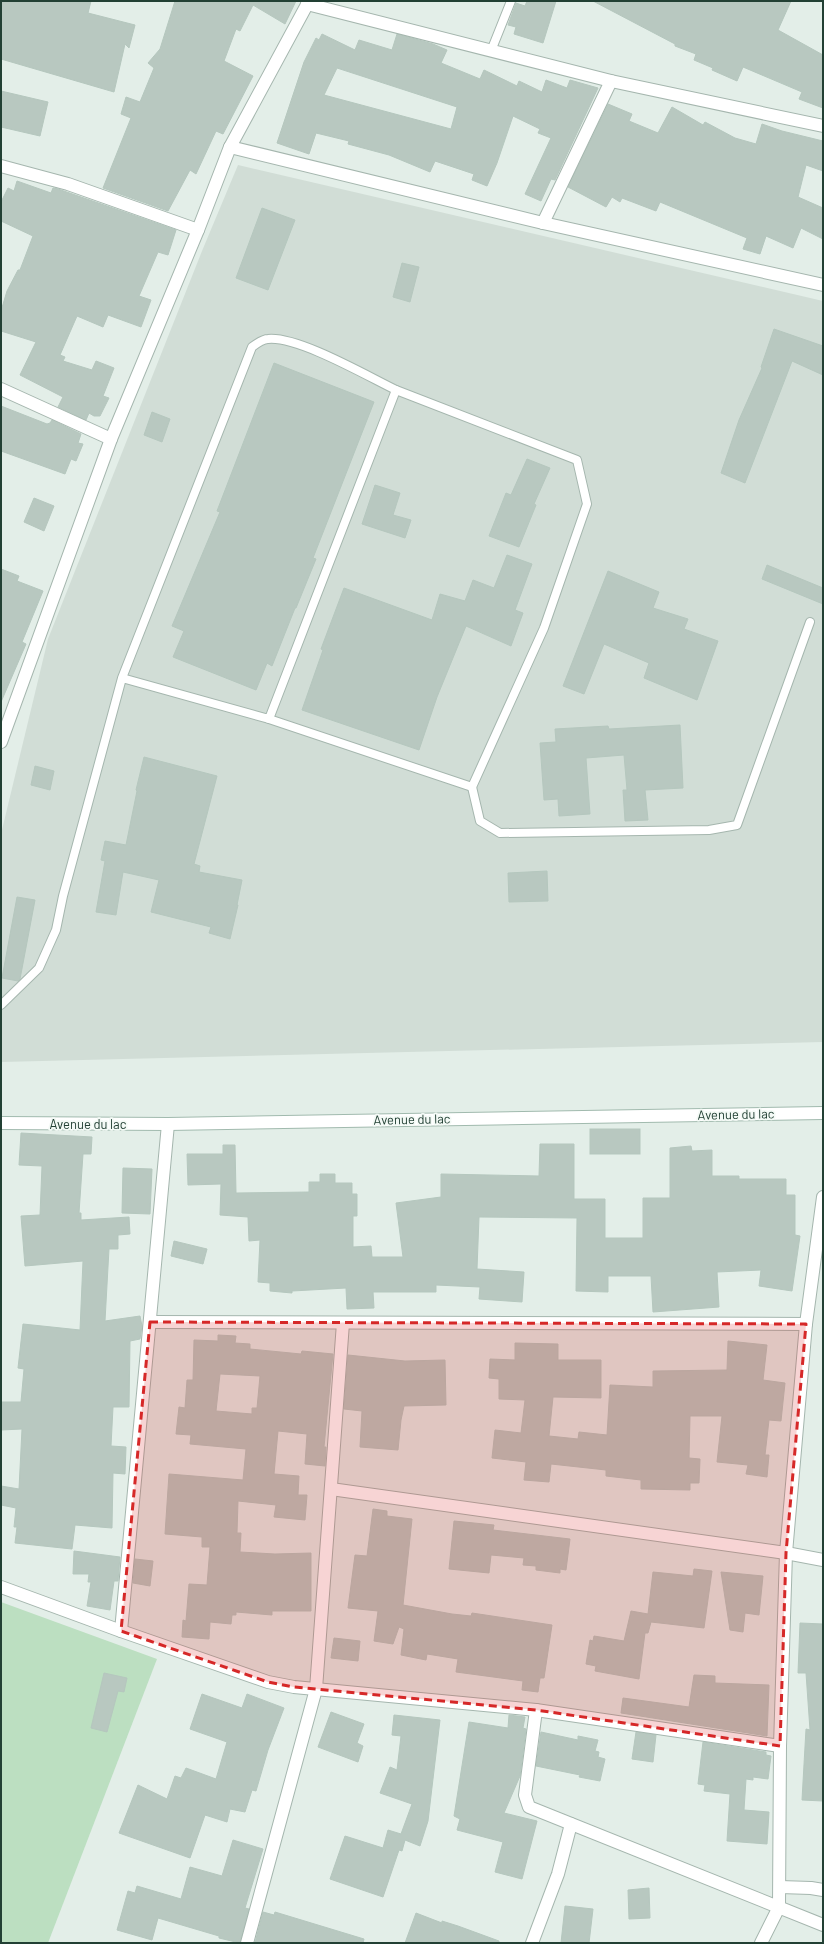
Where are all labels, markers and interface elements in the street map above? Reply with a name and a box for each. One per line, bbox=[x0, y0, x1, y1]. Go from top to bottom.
street label: Avenue du lac bbox=[697, 1105, 775, 1123]
street label: Avenue du lac bbox=[373, 1110, 451, 1128]
street label: Avenue du lac bbox=[50, 1116, 127, 1132]

